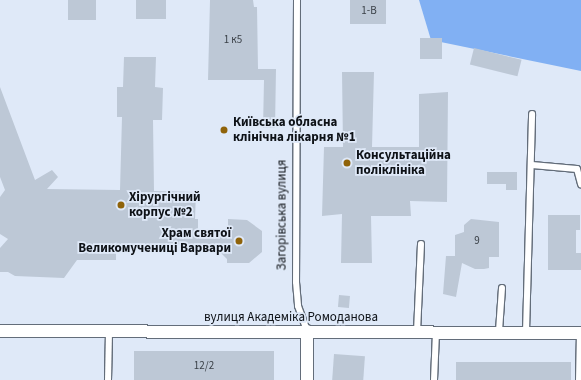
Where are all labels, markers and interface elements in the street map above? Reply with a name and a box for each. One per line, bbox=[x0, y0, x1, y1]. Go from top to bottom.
house number: 1-В bbox=[361, 4, 377, 18]
house number: 1 к5 bbox=[224, 33, 242, 47]
place label: Київська обласна клінічна лікарня №1 bbox=[233, 115, 355, 146]
marker: Київська обласна клінічна лікарня №1 bbox=[218, 124, 230, 136]
place label: Консультаційна поліклініка bbox=[356, 148, 451, 179]
marker: Консультаційна поліклініка bbox=[341, 157, 353, 169]
street label: Загорівська вулиця bbox=[274, 159, 290, 271]
place label: Хірургічний корпус №2 bbox=[129, 190, 201, 221]
marker: Хірургічний корпус №2 bbox=[116, 200, 126, 210]
place label: Храм святої Великомучениці Варвари bbox=[78, 226, 231, 257]
house number: 9 bbox=[474, 234, 480, 248]
marker: Храм святої Великомучениці Варвари bbox=[234, 236, 244, 246]
street label: вулиця Академіка Ромоданова bbox=[204, 309, 378, 325]
house number: 12/2 bbox=[194, 359, 214, 373]

